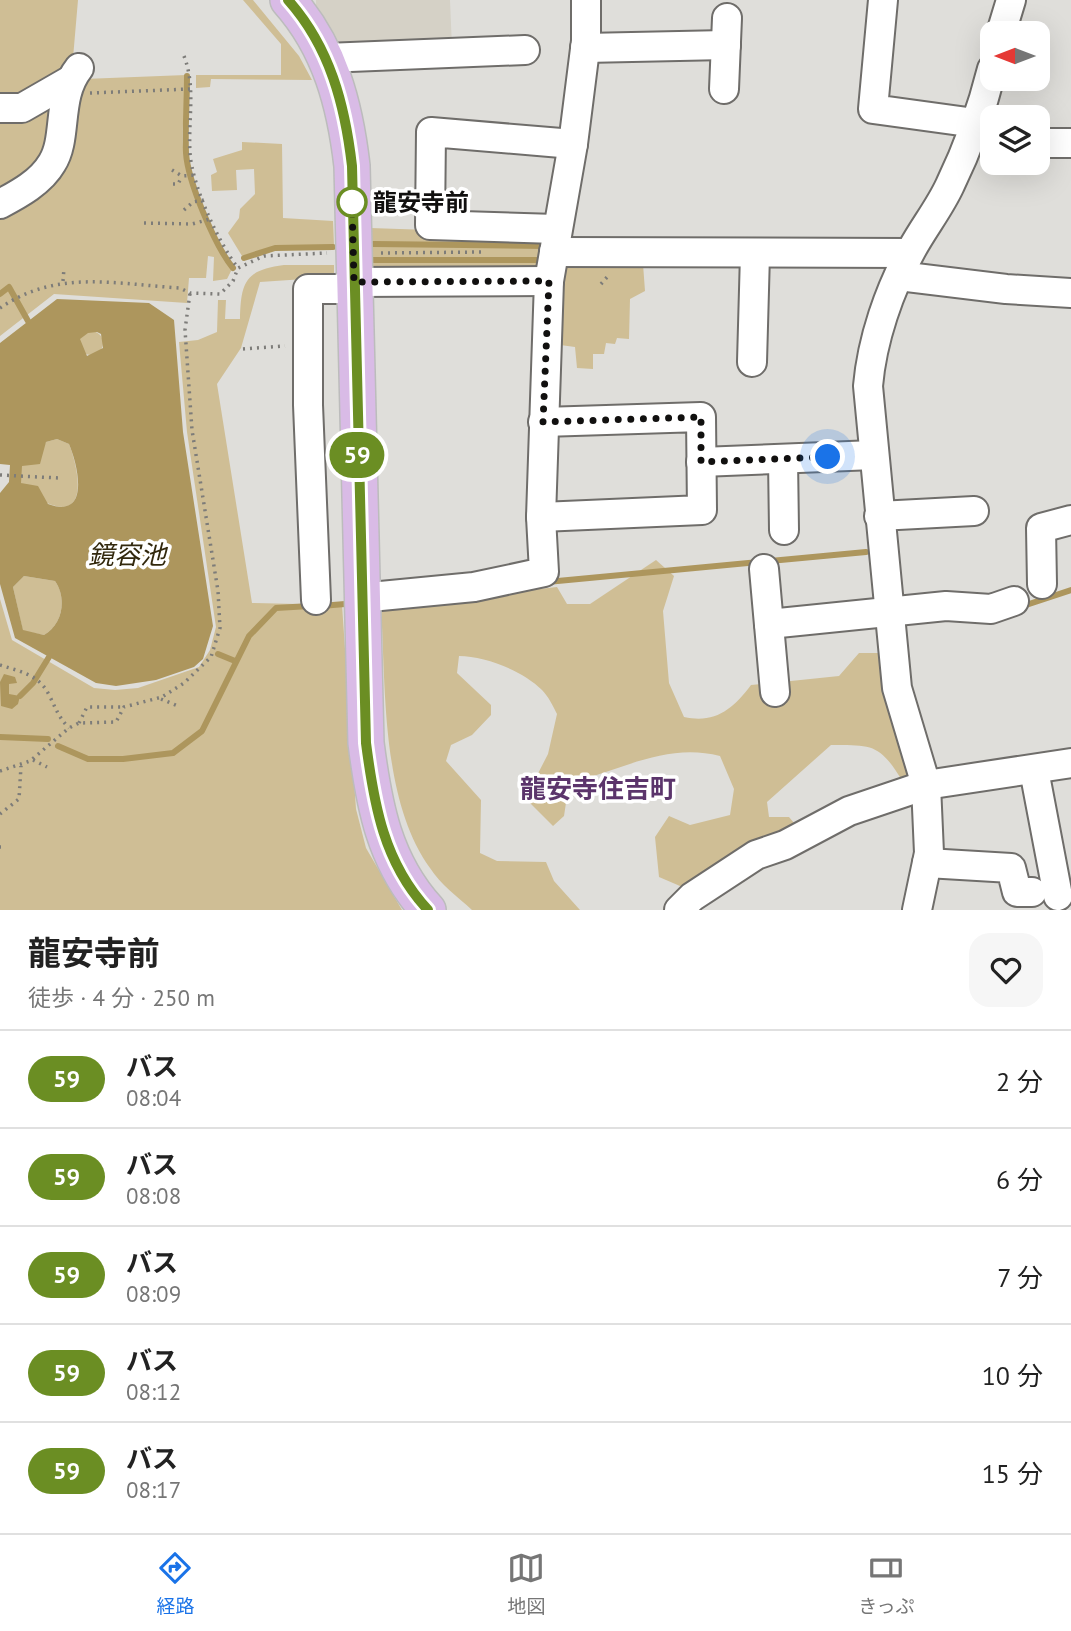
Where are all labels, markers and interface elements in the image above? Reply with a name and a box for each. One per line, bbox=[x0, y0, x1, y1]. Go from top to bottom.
north arrow bbox=[980, 21, 1050, 91]
map controls bbox=[980, 21, 1050, 175]
button: layers bbox=[980, 105, 1050, 175]
marker: 龍安寺前 bbox=[337, 187, 367, 217]
place label: 龍安寺前 bbox=[373, 187, 469, 218]
line badge: 59 bbox=[326, 432, 388, 478]
text: 59 bbox=[343, 439, 371, 470]
your location bbox=[810, 439, 845, 474]
water label: 鏡容池 bbox=[88, 538, 169, 571]
district label: 龍安寺住吉町 bbox=[520, 772, 676, 805]
text: 龍安寺前 bbox=[28, 931, 160, 974]
button: heart bbox=[969, 933, 1043, 1007]
text: 徒歩 · 4 分 · 250 m bbox=[28, 983, 215, 1012]
text: バス bbox=[126, 1050, 178, 1083]
text: 59 bbox=[53, 1063, 80, 1094]
text: 2 分 bbox=[996, 1065, 1043, 1098]
text: 08:04 bbox=[126, 1083, 181, 1112]
text: バス bbox=[126, 1148, 178, 1181]
text: 59 bbox=[53, 1161, 80, 1192]
text: 6 分 bbox=[996, 1163, 1043, 1196]
text: 08:08 bbox=[126, 1181, 181, 1210]
text: バス bbox=[126, 1246, 178, 1279]
text: 59 bbox=[53, 1259, 80, 1290]
text: 7 分 bbox=[997, 1261, 1043, 1294]
text: 08:09 bbox=[126, 1279, 181, 1308]
text: バス bbox=[126, 1344, 178, 1377]
text: 59 bbox=[53, 1357, 80, 1388]
text: 10 分 bbox=[982, 1359, 1043, 1392]
text: 08:12 bbox=[126, 1377, 181, 1406]
text: バス bbox=[126, 1442, 178, 1475]
text: 59 bbox=[53, 1455, 80, 1486]
text: 15 分 bbox=[982, 1457, 1043, 1490]
text: 08:17 bbox=[126, 1475, 181, 1504]
tab: 経路 bbox=[156, 1549, 194, 1618]
tab: 地図 bbox=[507, 1549, 545, 1618]
tab: きっぷ bbox=[858, 1549, 915, 1618]

